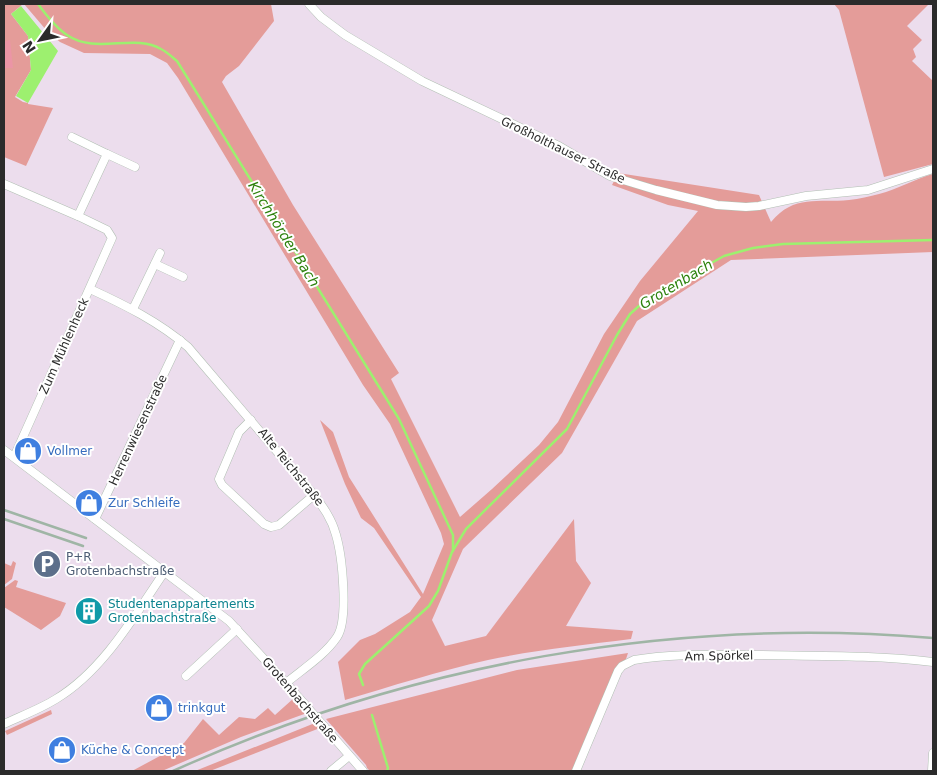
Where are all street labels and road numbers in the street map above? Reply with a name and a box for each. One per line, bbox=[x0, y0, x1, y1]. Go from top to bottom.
street label: Großholthauser Straße bbox=[499, 114, 627, 186]
street label: Zum Mühlenheck bbox=[37, 296, 92, 396]
street label: Herrenwiesenstraße bbox=[106, 372, 170, 488]
street label: Alte Teichstraße bbox=[255, 425, 327, 509]
street label: Am Spörkel bbox=[685, 648, 753, 664]
street label: Grotenbachstraße bbox=[259, 655, 341, 745]

